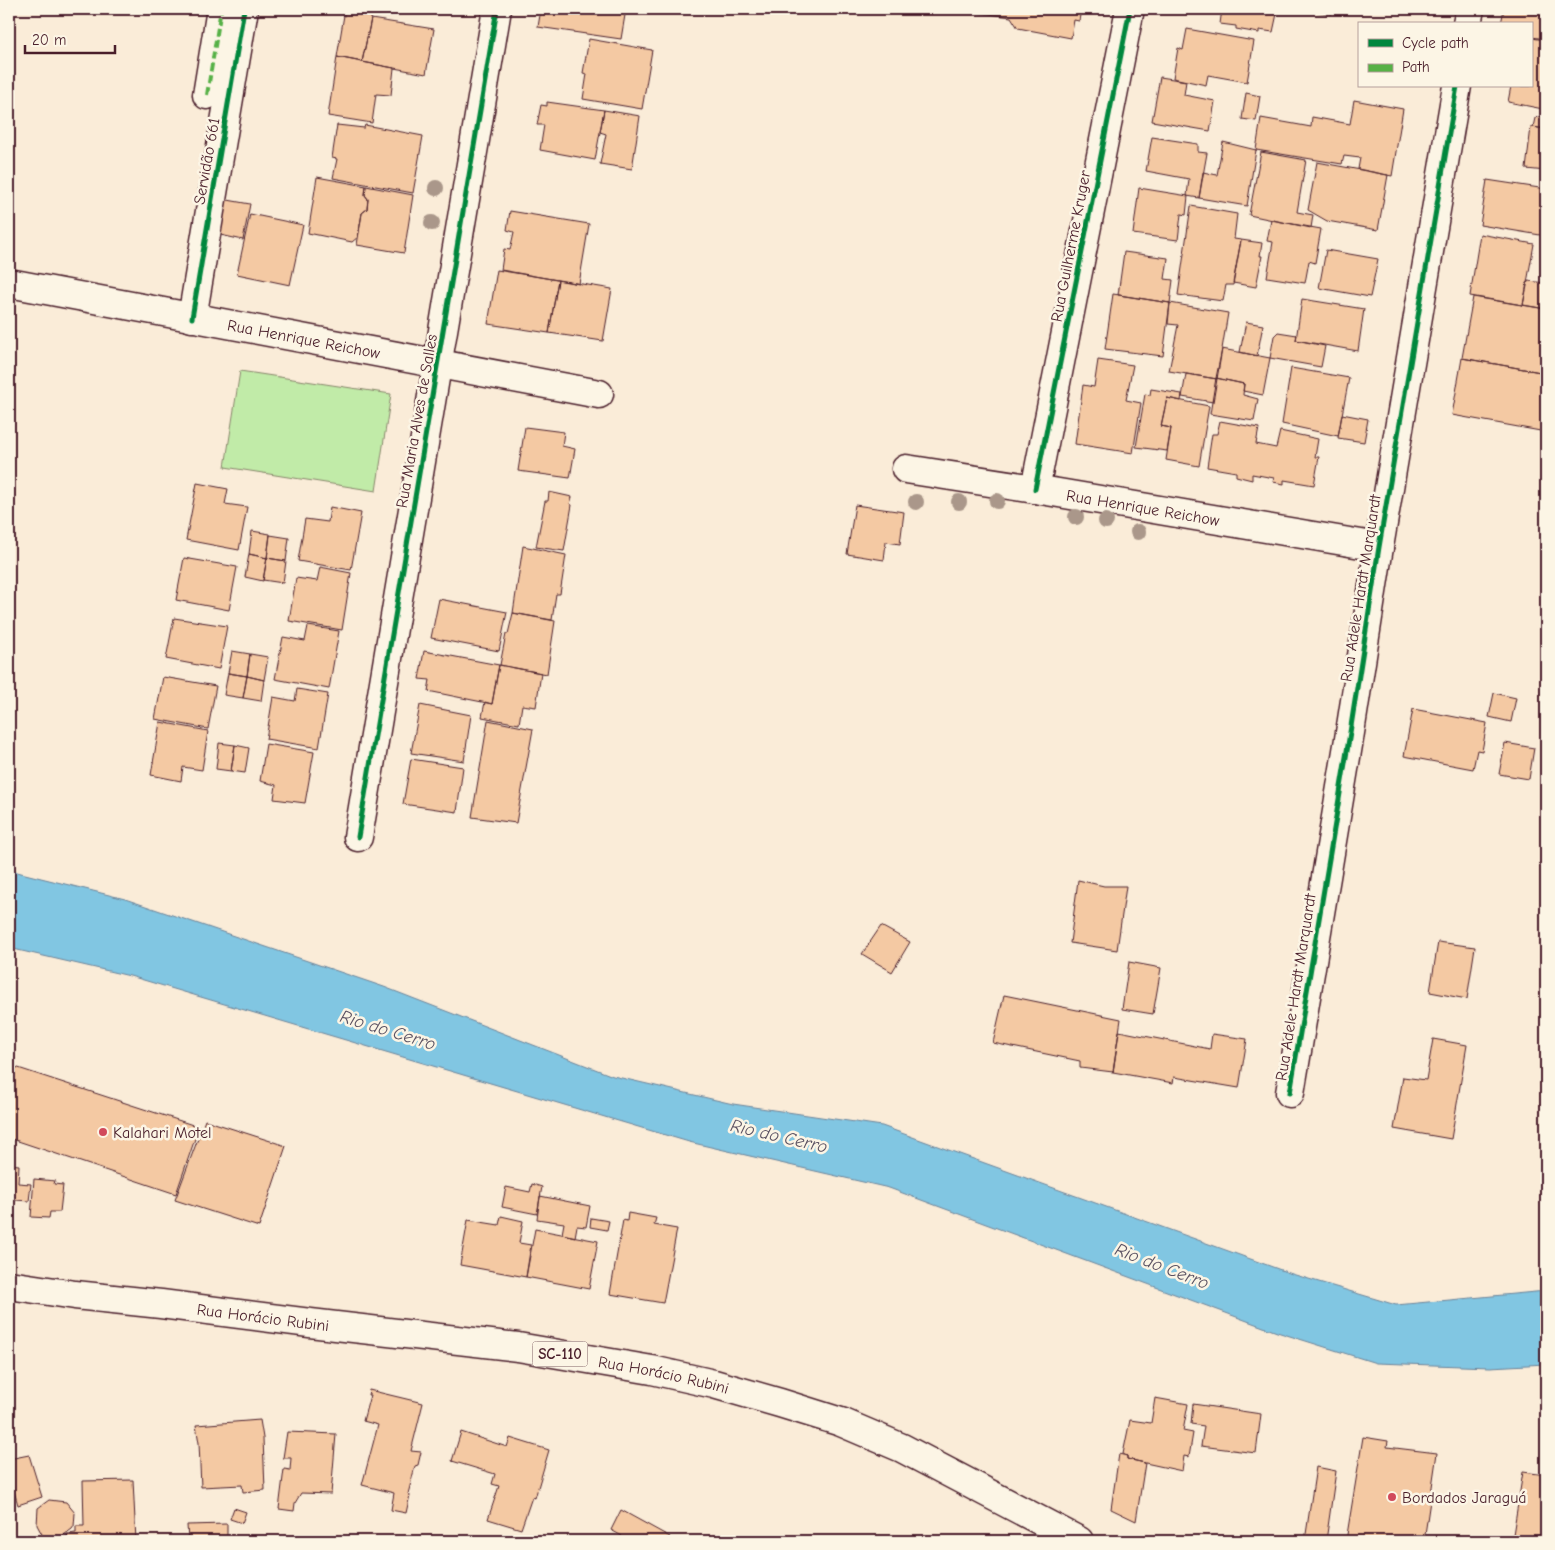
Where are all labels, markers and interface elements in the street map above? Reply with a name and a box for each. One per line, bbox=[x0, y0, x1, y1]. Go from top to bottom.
scale bar bbox=[25, 22, 115, 54]
legend bbox=[1358, 22, 1532, 88]
text: 20 m bbox=[32, 31, 66, 49]
text: Cycle path bbox=[1402, 34, 1469, 52]
text: Path bbox=[1402, 58, 1430, 76]
street label: Servidão 661 bbox=[191, 116, 223, 206]
street label: Rua Guilherme Kruger bbox=[1047, 168, 1095, 323]
street label: Rua Henrique Reichow bbox=[226, 316, 382, 363]
street label: Rua Maria Alves de Salles bbox=[393, 332, 441, 510]
street label: Rua Henrique Reichow bbox=[1065, 486, 1221, 530]
street label: Rua Adele Hardt Marquardt bbox=[1337, 493, 1385, 683]
street label: Rua Adele Hardt Marquardt bbox=[1272, 892, 1320, 1082]
water label: Rio do Cerro bbox=[338, 1006, 438, 1055]
water label: Rio do Cerro bbox=[728, 1115, 829, 1158]
place label: Kalahari Motel bbox=[113, 1124, 212, 1142]
marker: Kalahari Motel bbox=[97, 1126, 109, 1138]
water label: Rio do Cerro bbox=[1112, 1239, 1212, 1294]
street label: Rua Horácio Rubini bbox=[196, 1301, 330, 1335]
road number: SC-110 bbox=[532, 1342, 588, 1366]
street label: Rua Horácio Rubini bbox=[597, 1353, 731, 1398]
place label: Bordados Jaraguá bbox=[1402, 1489, 1527, 1507]
marker: Bordados Jaraguá bbox=[1386, 1491, 1398, 1503]

